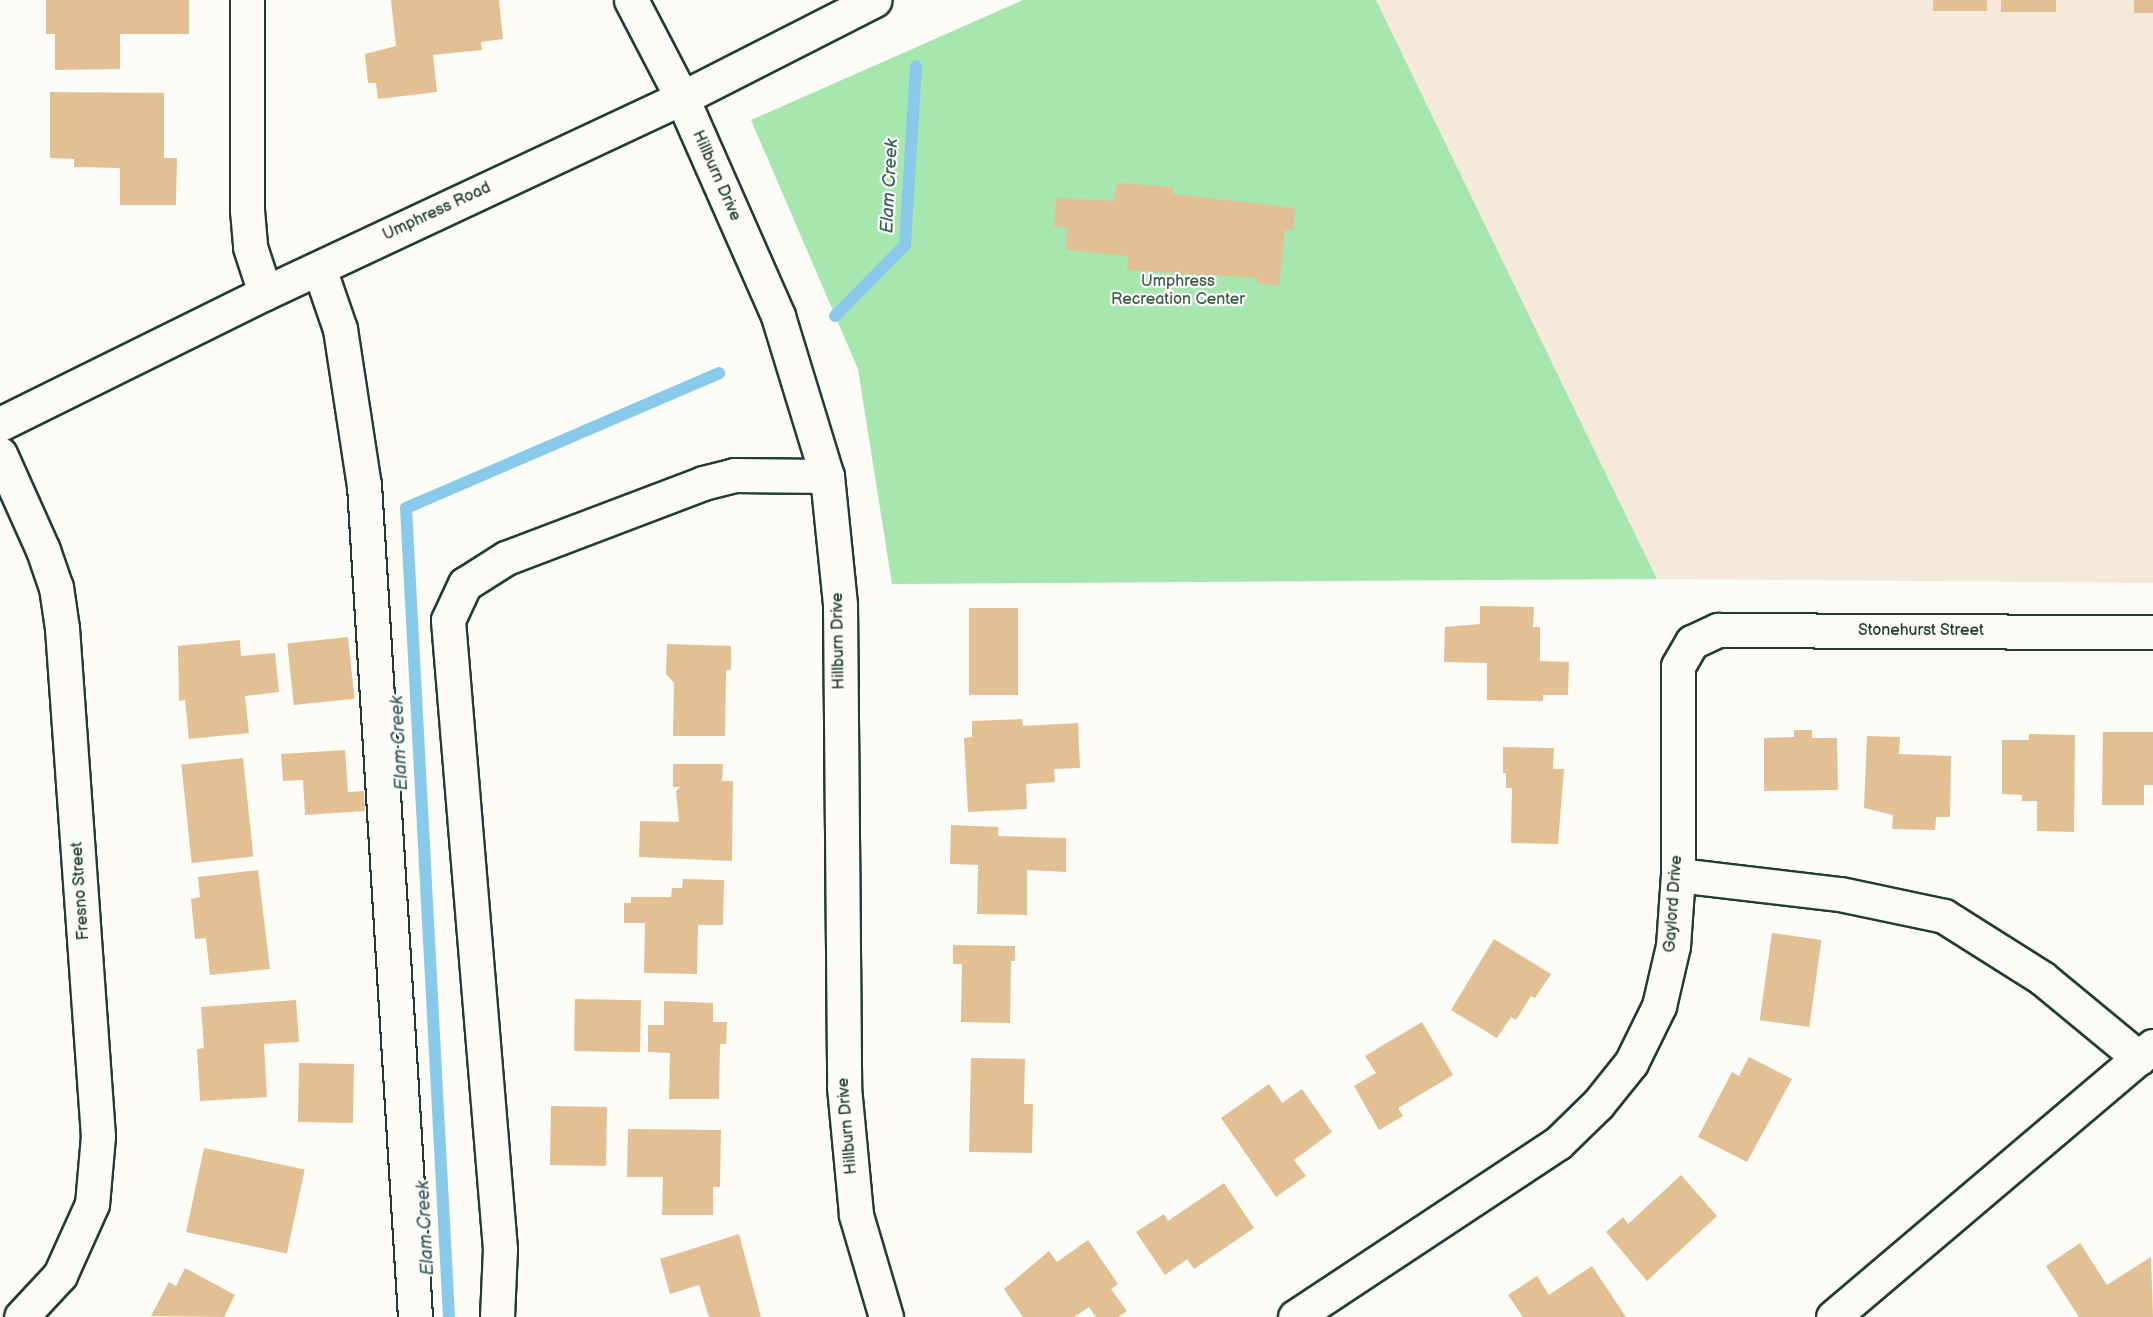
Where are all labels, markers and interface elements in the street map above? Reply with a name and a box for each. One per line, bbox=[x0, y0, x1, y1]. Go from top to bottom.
street label: Hillburn Drive bbox=[687, 128, 745, 224]
water label: Elam Creek bbox=[877, 138, 903, 234]
street label: Umphress Road bbox=[380, 179, 494, 245]
park label: Umphress Recreation Center bbox=[1111, 272, 1245, 310]
street label: Hillburn Drive bbox=[829, 592, 849, 690]
street label: Stonehurst Street bbox=[1858, 621, 1984, 641]
water label: Elam Creek bbox=[387, 695, 413, 791]
street label: Fresno Street bbox=[68, 841, 94, 941]
street label: Gaylord Drive bbox=[1661, 855, 1687, 953]
street label: Hillburn Drive bbox=[834, 1077, 862, 1175]
water label: Elam Creek bbox=[413, 1180, 439, 1276]

